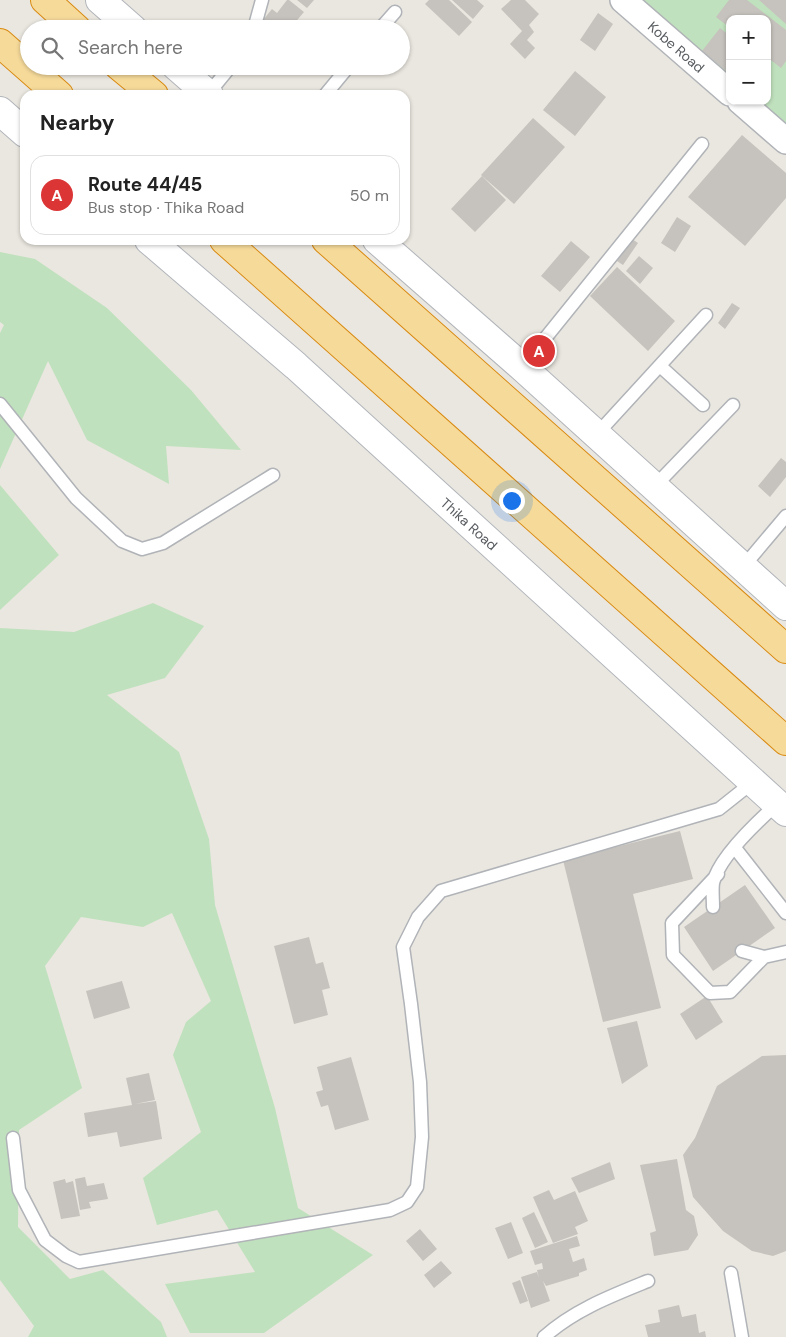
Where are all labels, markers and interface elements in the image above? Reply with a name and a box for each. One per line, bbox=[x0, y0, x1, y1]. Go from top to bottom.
map controls bbox=[726, 15, 771, 105]
button: + bbox=[726, 15, 771, 60]
street label: Kobe Road bbox=[644, 18, 708, 76]
search box bbox=[20, 20, 410, 75]
icon: search bbox=[38, 34, 66, 62]
text: Search here bbox=[78, 35, 183, 60]
button: − bbox=[726, 60, 771, 105]
text: Nearby bbox=[40, 109, 114, 137]
text: Route 44/45 bbox=[88, 172, 202, 197]
text: A bbox=[51, 185, 63, 206]
text: 50 m bbox=[350, 185, 389, 206]
text: Bus stop · Thika Road bbox=[88, 197, 244, 218]
pin: A bbox=[523, 332, 555, 370]
your location bbox=[499, 488, 525, 514]
street label: Thika Road bbox=[437, 494, 501, 554]

